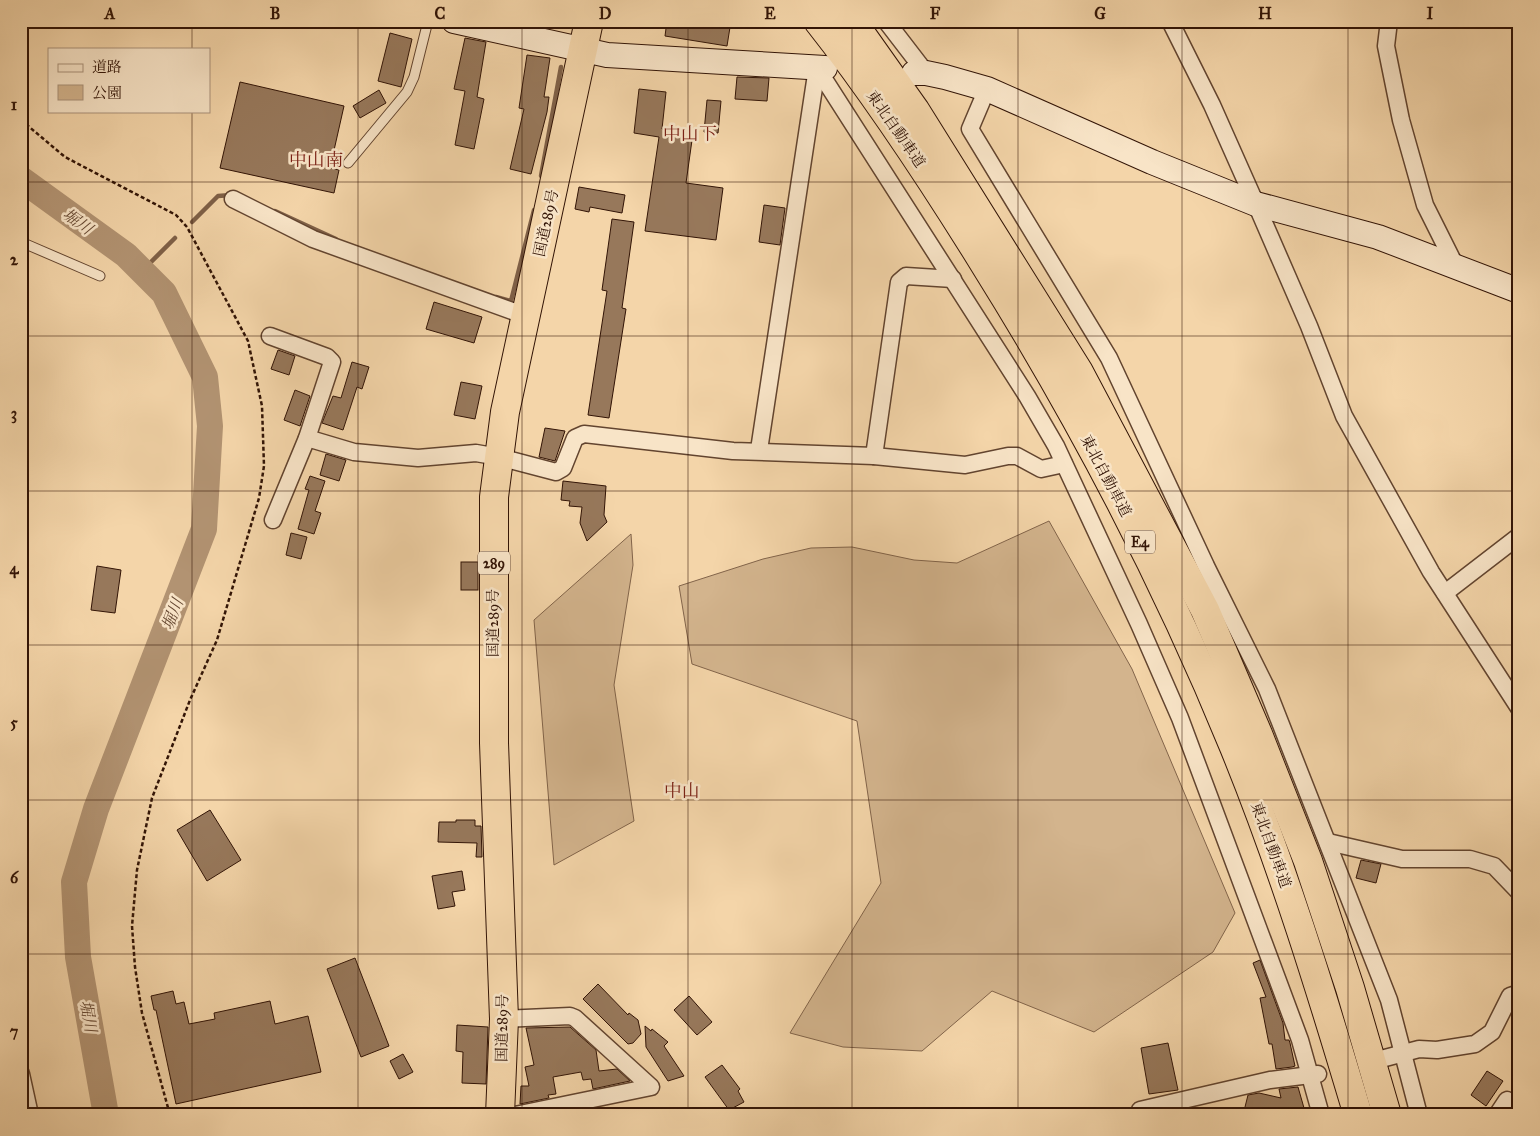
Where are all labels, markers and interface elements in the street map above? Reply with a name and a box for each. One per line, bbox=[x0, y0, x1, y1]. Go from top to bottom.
text: A bbox=[104, 4, 116, 23]
text: B bbox=[270, 4, 280, 23]
text: C bbox=[435, 4, 446, 23]
text: D bbox=[599, 4, 612, 23]
text: E bbox=[764, 4, 776, 23]
text: F bbox=[930, 4, 941, 23]
text: G bbox=[1094, 4, 1106, 23]
text: H bbox=[1258, 4, 1272, 23]
text: I bbox=[1427, 4, 1434, 23]
legend bbox=[48, 48, 210, 112]
text: 道路 bbox=[92, 58, 122, 76]
text: 公園 bbox=[92, 84, 122, 102]
street label: 東北自動車道 bbox=[863, 87, 929, 171]
text: 1 bbox=[11, 95, 18, 114]
district label: 中山下 bbox=[663, 123, 717, 145]
district label: 中山南 bbox=[289, 149, 343, 171]
street label: 国道289号 bbox=[530, 188, 562, 258]
water label: 堀川 bbox=[59, 204, 98, 240]
text: 2 bbox=[10, 250, 19, 269]
text: 3 bbox=[11, 404, 17, 424]
street label: 東北自動車道 bbox=[1077, 432, 1135, 520]
road number: E4 bbox=[1125, 530, 1155, 554]
road number: 289 bbox=[478, 552, 510, 574]
text: 4 bbox=[10, 559, 20, 579]
street label: 国道289号 bbox=[484, 589, 502, 657]
water label: 堀川 bbox=[158, 594, 188, 633]
text: 5 bbox=[10, 713, 18, 732]
district label: 中山 bbox=[664, 780, 700, 802]
street label: 東北自動車道 bbox=[1247, 800, 1295, 890]
text: 6 bbox=[10, 868, 19, 887]
street label: 国道289号 bbox=[492, 994, 512, 1062]
water label: 堀川 bbox=[76, 999, 101, 1035]
text: 7 bbox=[10, 1022, 19, 1041]

